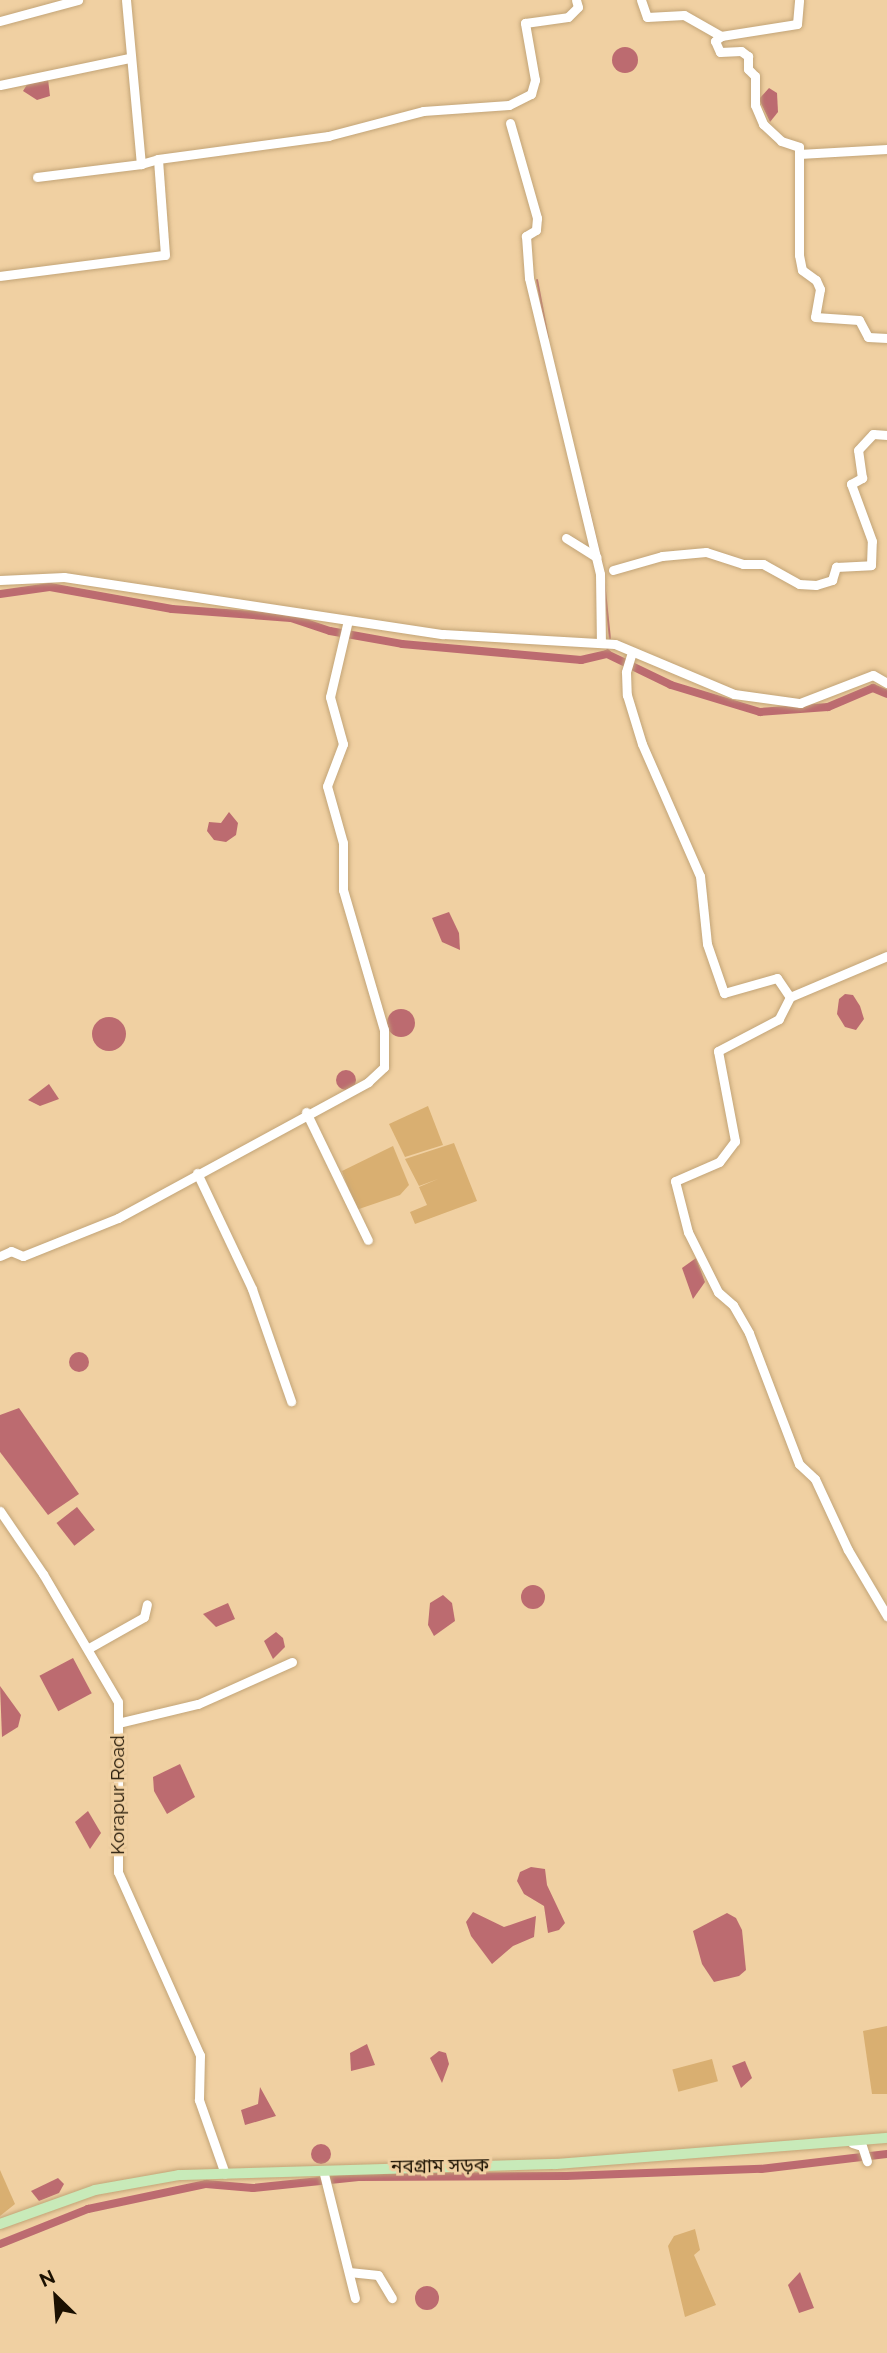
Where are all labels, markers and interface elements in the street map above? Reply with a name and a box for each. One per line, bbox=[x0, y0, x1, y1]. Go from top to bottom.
street label: Korapur Road bbox=[107, 1735, 129, 1855]
street label: নবগ্রাম সড়ক bbox=[391, 2154, 489, 2178]
north arrow bbox=[21, 2262, 91, 2332]
text: N bbox=[36, 2265, 58, 2291]

